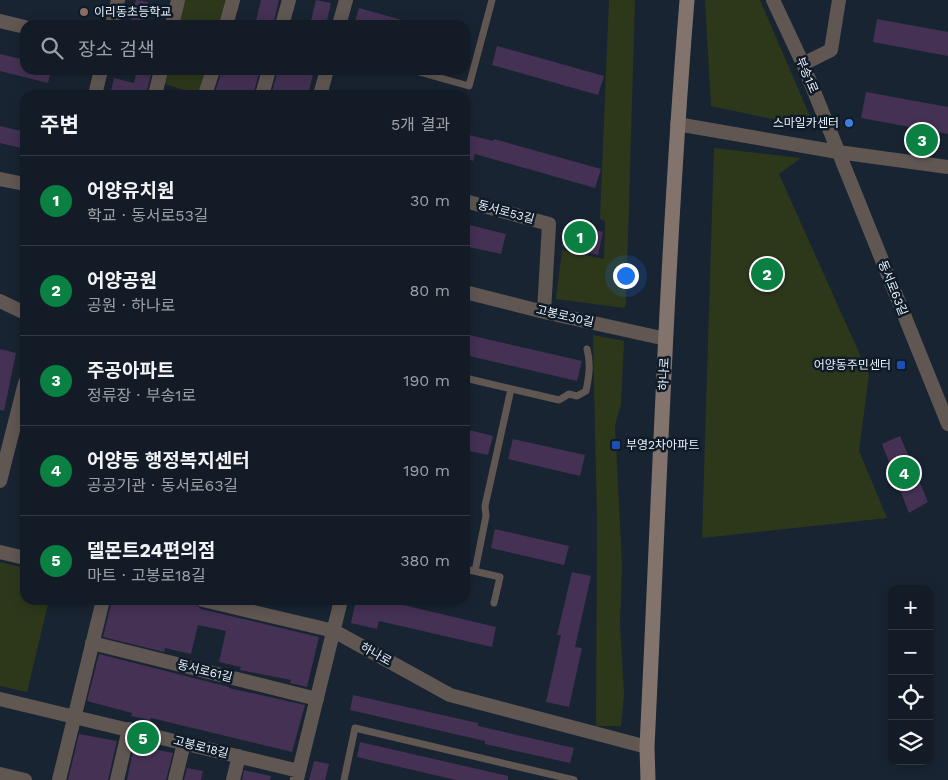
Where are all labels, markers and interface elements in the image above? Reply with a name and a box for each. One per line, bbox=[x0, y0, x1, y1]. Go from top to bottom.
place label: 이리동초등학교 bbox=[94, 5, 171, 19]
marker: 이리동초등학교 bbox=[78, 6, 90, 18]
search box bbox=[20, 20, 470, 75]
icon: search bbox=[38, 34, 66, 62]
text: 장소 검색 bbox=[78, 38, 154, 61]
street label: 부송1로 bbox=[793, 55, 821, 95]
text: 주변 bbox=[40, 112, 79, 137]
text: 5개 결과 bbox=[391, 115, 450, 134]
place label: 스마일카센터 bbox=[773, 116, 839, 130]
marker: 스마일카센터 bbox=[843, 117, 855, 129]
pin: 3 bbox=[906, 121, 938, 159]
text: 어양유치원 bbox=[87, 179, 174, 202]
text: 1 bbox=[53, 191, 59, 210]
text: 30 m bbox=[410, 191, 450, 210]
street label: 동서로53길 bbox=[476, 198, 536, 226]
text: 학교 · 동서로53길 bbox=[87, 206, 209, 225]
pin: 1 bbox=[564, 218, 596, 256]
pin: 2 bbox=[751, 255, 783, 293]
street label: 동서로63길 bbox=[876, 258, 910, 318]
your location bbox=[613, 263, 639, 289]
text: 어양공원 bbox=[87, 269, 157, 292]
text: 2 bbox=[51, 281, 61, 300]
text: 80 m bbox=[409, 281, 450, 300]
text: 공원 · 하나로 bbox=[87, 296, 175, 315]
street label: 고봉로30길 bbox=[535, 303, 595, 329]
street label: 하나로 bbox=[656, 357, 672, 391]
place label: 어양동주민센터 bbox=[814, 358, 891, 372]
text: 주공아파트 bbox=[87, 359, 174, 382]
marker: 어양동주민센터 bbox=[895, 359, 907, 371]
text: 3 bbox=[51, 371, 61, 390]
text: 190 m bbox=[403, 371, 450, 390]
text: 정류장 · 부송1로 bbox=[87, 386, 196, 405]
place label: 부영2차아파트 bbox=[626, 438, 699, 452]
marker: 부영2차아파트 bbox=[610, 439, 622, 451]
text: 어양동 행정복지센터 bbox=[87, 449, 250, 472]
pin: 4 bbox=[888, 454, 920, 492]
text: 4 bbox=[51, 461, 61, 480]
text: 190 m bbox=[403, 461, 450, 480]
text: 공공기관 · 동서로63길 bbox=[87, 476, 238, 495]
text: 델몬트24편의점 bbox=[87, 539, 215, 562]
text: 5 bbox=[51, 551, 61, 570]
text: 380 m bbox=[400, 551, 450, 570]
text: 마트 · 고봉로18길 bbox=[87, 566, 206, 585]
map controls bbox=[888, 585, 933, 765]
button: + bbox=[888, 585, 933, 630]
button: − bbox=[888, 630, 933, 675]
street label: 하나로 bbox=[358, 640, 394, 668]
street label: 동서로61길 bbox=[176, 657, 234, 685]
button: locate bbox=[888, 675, 933, 720]
pin: 5 bbox=[127, 719, 159, 757]
button: layers bbox=[888, 720, 933, 765]
street label: 고봉로18길 bbox=[172, 733, 230, 761]

